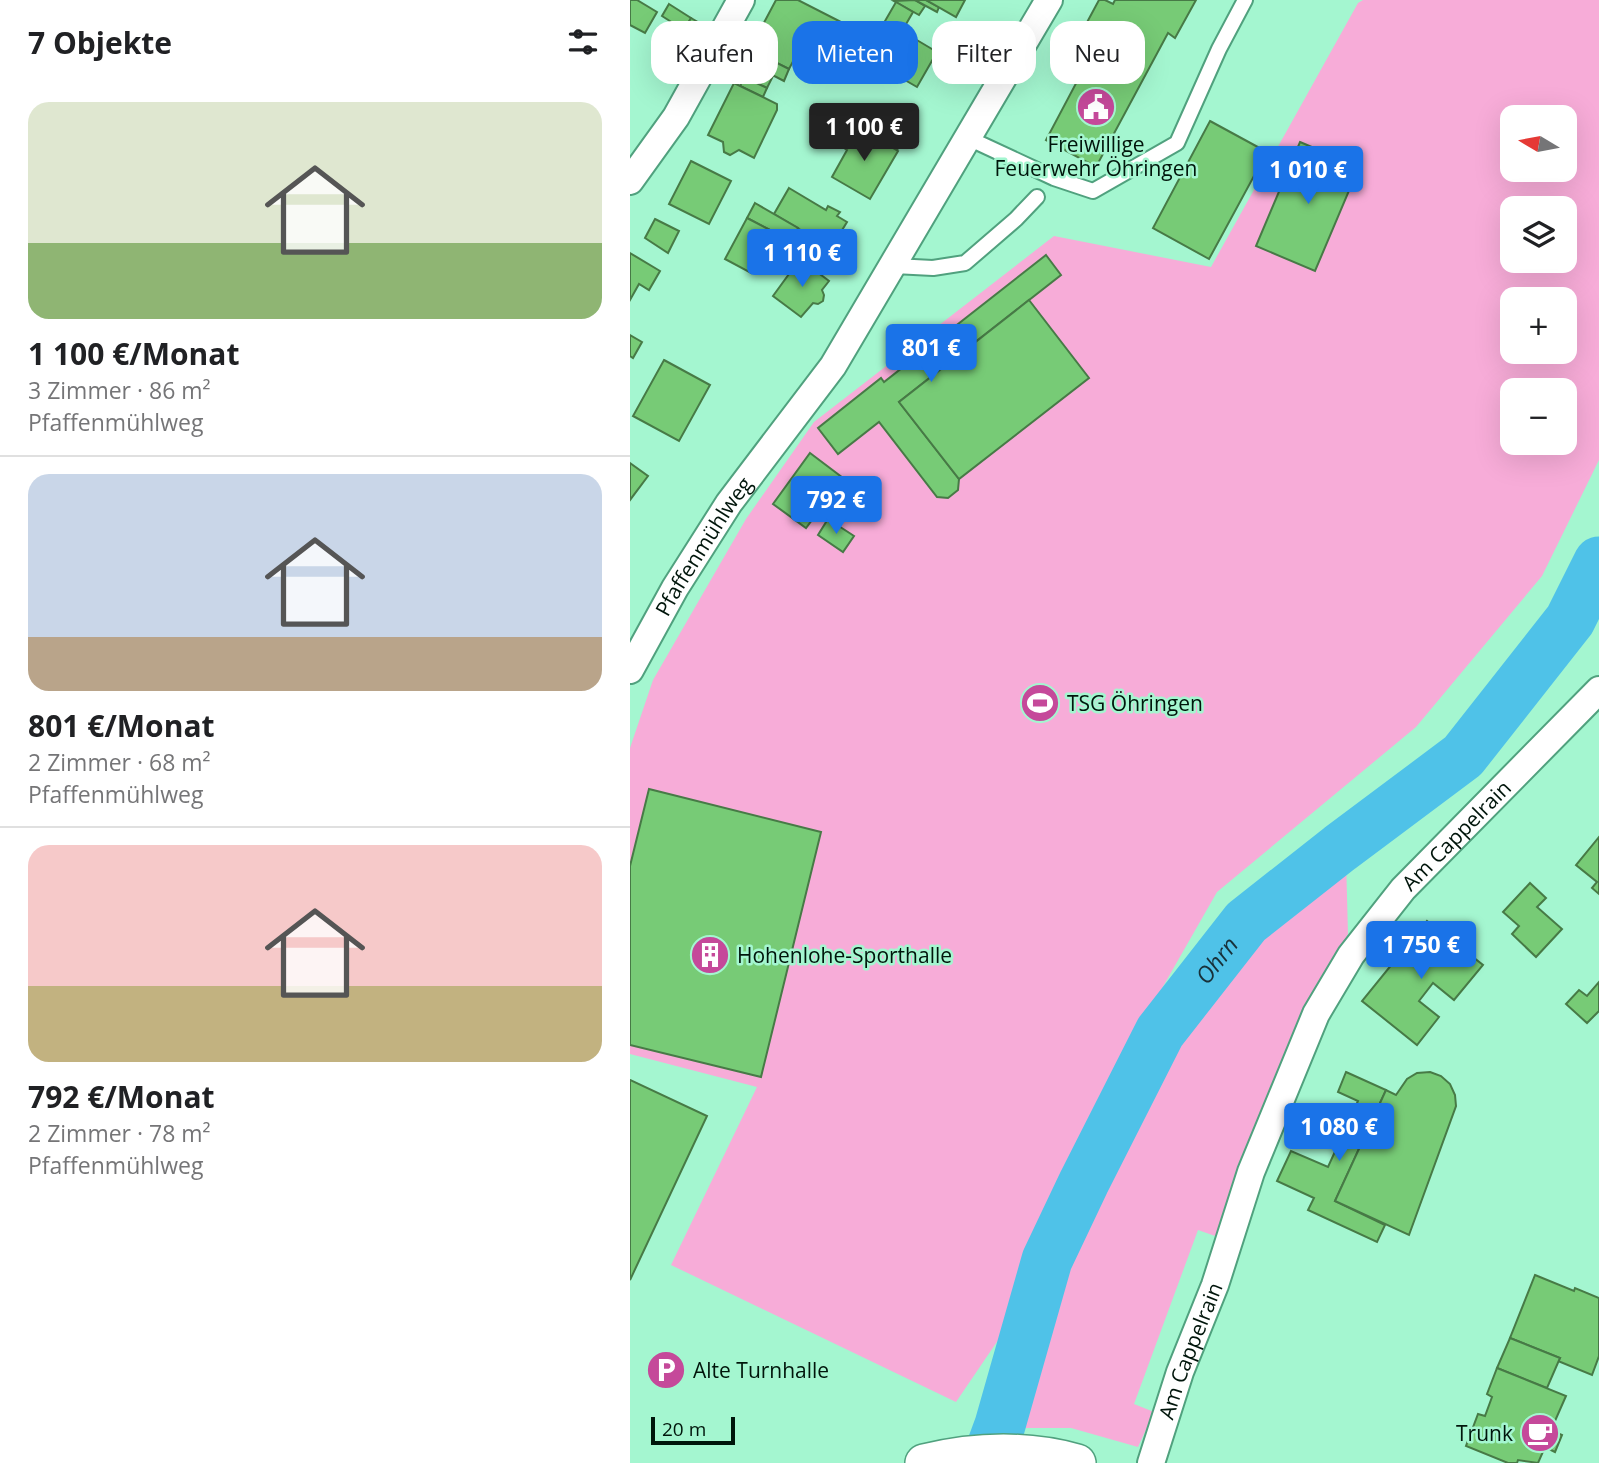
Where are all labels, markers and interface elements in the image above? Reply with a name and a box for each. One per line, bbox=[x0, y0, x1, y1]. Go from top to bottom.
chip: Kaufen bbox=[651, 21, 778, 84]
chip: Mieten bbox=[792, 21, 918, 84]
chip: Filter bbox=[932, 21, 1036, 84]
chip: Neu bbox=[1050, 21, 1145, 84]
text: 7 Objekte bbox=[28, 22, 172, 63]
icon: filters bbox=[564, 23, 602, 61]
public building icon: Freiwillige Feuerwehr Öhringen bbox=[1075, 86, 1117, 128]
pin: 1 100 € bbox=[799, 104, 929, 163]
north arrow bbox=[1500, 105, 1577, 182]
map controls bbox=[1500, 105, 1577, 455]
text: 1 100 € bbox=[825, 110, 903, 142]
place label: Freiwillige Feuerwehr Öhringen bbox=[995, 130, 1197, 182]
pin: 1 010 € bbox=[1243, 146, 1373, 206]
icon: home bbox=[252, 147, 378, 273]
text: 1 010 € bbox=[1269, 153, 1347, 185]
button: layers bbox=[1500, 196, 1577, 273]
pin: 1 110 € bbox=[737, 230, 867, 289]
text: 1 110 € bbox=[763, 236, 841, 268]
button: + bbox=[1500, 287, 1577, 364]
pin: 801 € bbox=[882, 324, 980, 384]
text: 801 € bbox=[902, 331, 960, 363]
text: 1 100 €/Monat bbox=[28, 333, 239, 374]
text: 3 Zimmer · 86 m² bbox=[28, 374, 211, 406]
button: − bbox=[1500, 378, 1577, 455]
text: Pfaffenmühlweg bbox=[28, 406, 203, 438]
street label: Pfaffenmühlweg bbox=[648, 471, 758, 621]
pin: 792 € bbox=[787, 476, 885, 536]
text: 792 € bbox=[807, 483, 865, 515]
icon: home bbox=[252, 519, 378, 645]
sports icon: TSG Öhringen bbox=[1019, 682, 1061, 724]
place label: TSG Öhringen bbox=[1067, 689, 1203, 717]
text: 801 €/Monat bbox=[28, 705, 215, 746]
text: 2 Zimmer · 68 m² bbox=[28, 746, 211, 778]
street label: Am Cappelrain bbox=[1395, 774, 1517, 896]
text: Pfaffenmühlweg bbox=[28, 778, 203, 810]
icon: home bbox=[252, 890, 378, 1016]
pin: 1 750 € bbox=[1356, 922, 1486, 981]
text: 1 750 € bbox=[1382, 928, 1460, 960]
water label: Ohrn bbox=[1188, 930, 1245, 990]
building icon: Hohenlohe-Sporthalle bbox=[689, 934, 731, 976]
place label: Hohenlohe-Sporthalle bbox=[737, 941, 952, 969]
text: 792 €/Monat bbox=[28, 1076, 215, 1117]
pin: 1 080 € bbox=[1274, 1104, 1404, 1163]
text: 1 080 € bbox=[1300, 1110, 1378, 1142]
text: 2 Zimmer · 78 m² bbox=[28, 1117, 211, 1149]
text: Pfaffenmühlweg bbox=[28, 1149, 203, 1181]
street label: Am Cappelrain bbox=[1152, 1278, 1229, 1423]
parking icon: Alte Turnhalle bbox=[645, 1349, 687, 1391]
place label: Alte Turnhalle bbox=[693, 1356, 829, 1384]
cafe icon: Trunk bbox=[1519, 1412, 1561, 1454]
scale bar bbox=[651, 1414, 735, 1446]
text: 20 m bbox=[662, 1416, 706, 1442]
place label: Trunk bbox=[1456, 1419, 1513, 1447]

